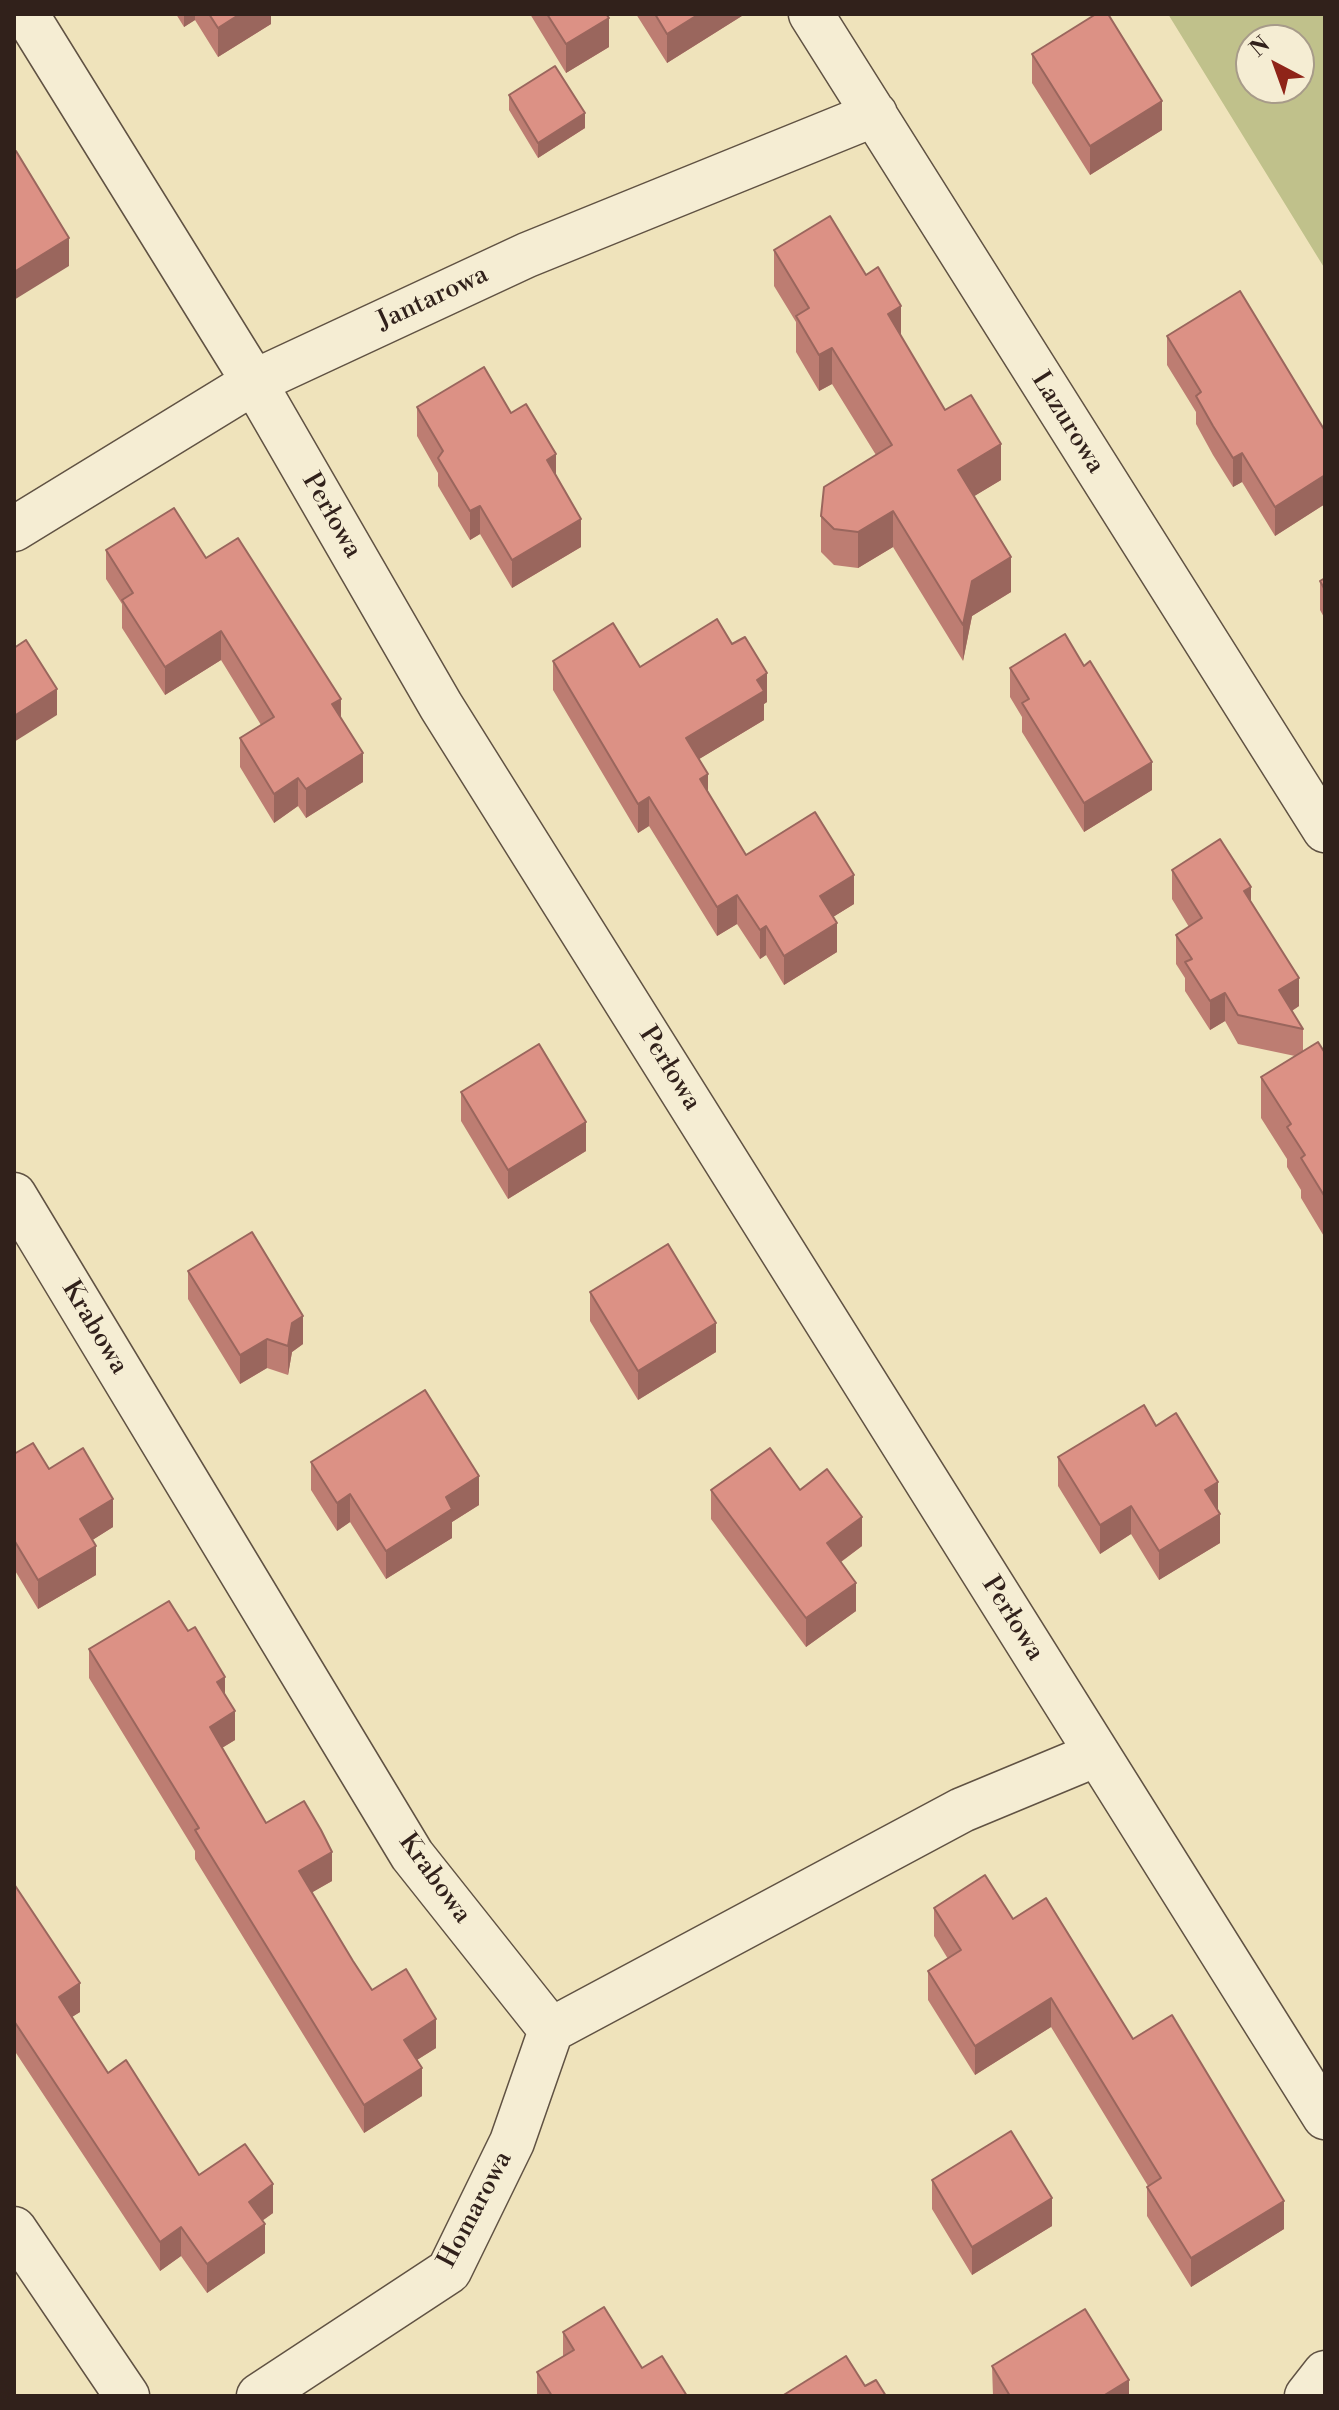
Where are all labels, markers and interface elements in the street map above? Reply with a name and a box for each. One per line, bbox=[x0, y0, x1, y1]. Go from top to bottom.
north arrow bbox=[1235, 24, 1315, 104]
text: N bbox=[1245, 31, 1276, 63]
street label: Jantarowa bbox=[373, 260, 493, 338]
street label: Lazurowa bbox=[1024, 366, 1110, 480]
street label: Perłowa bbox=[294, 468, 368, 564]
street label: Perłowa bbox=[631, 1021, 707, 1117]
street label: Krabowa bbox=[54, 1276, 134, 1380]
street label: Perłowa bbox=[974, 1571, 1050, 1667]
street label: Krabowa bbox=[391, 1828, 477, 1930]
street label: Homarowa bbox=[432, 2146, 520, 2274]

